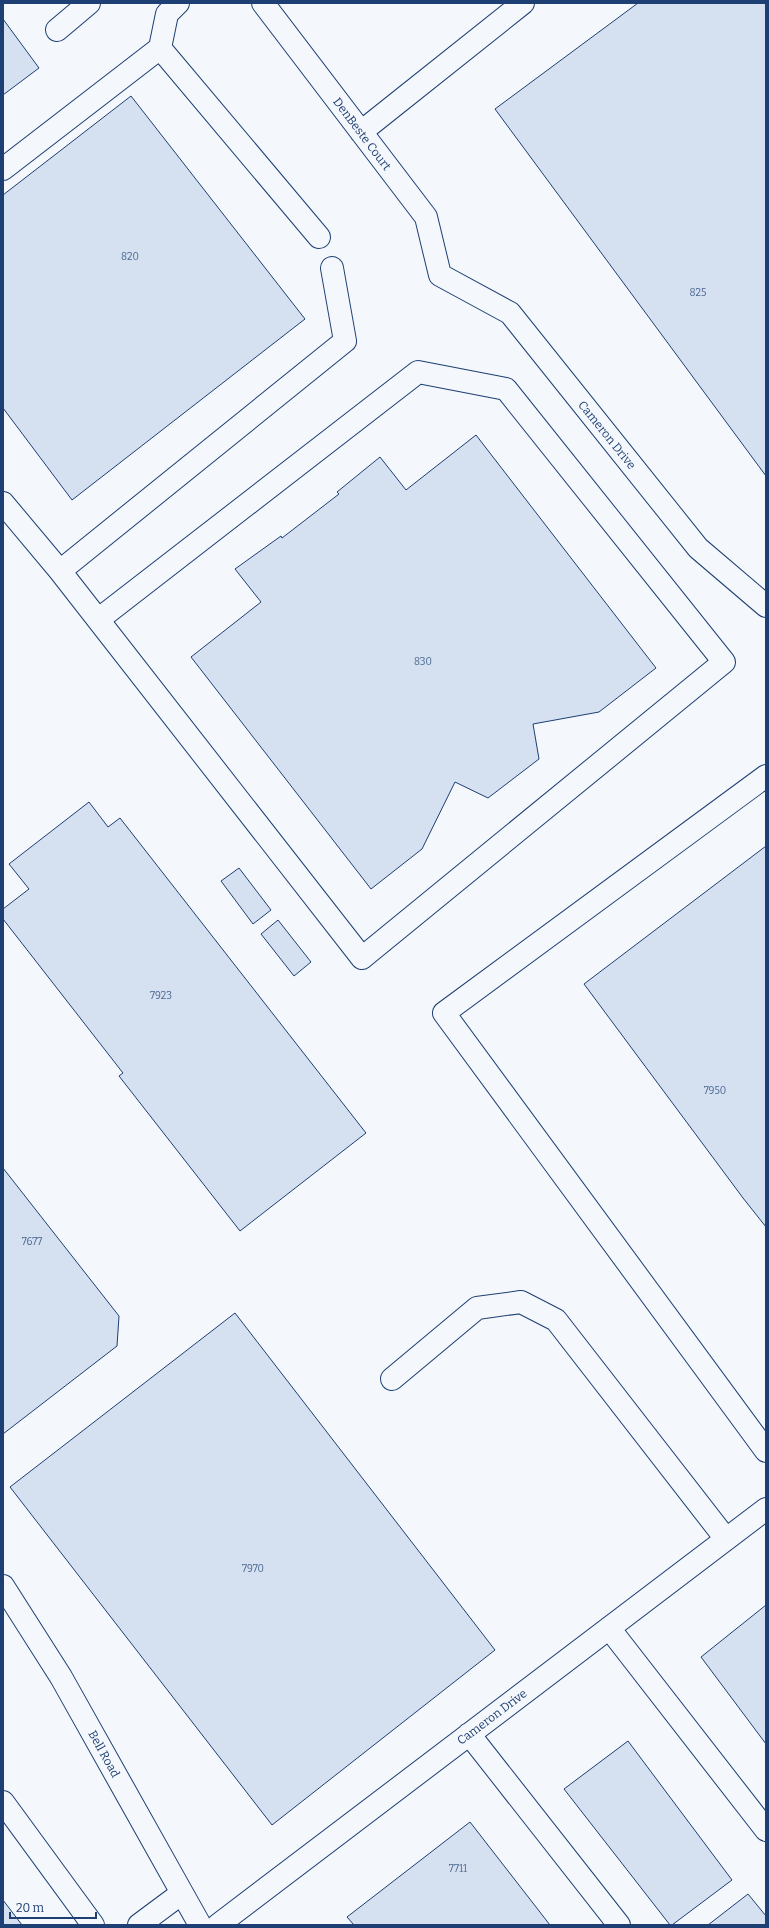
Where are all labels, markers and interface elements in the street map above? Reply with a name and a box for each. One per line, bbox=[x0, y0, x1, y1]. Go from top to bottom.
street label: DenBeste Court bbox=[330, 95, 394, 174]
house number: 820 bbox=[121, 251, 139, 263]
house number: 825 bbox=[690, 287, 706, 299]
street label: Cameron Drive bbox=[575, 398, 639, 472]
house number: 830 bbox=[414, 656, 432, 668]
house number: 7923 bbox=[150, 990, 172, 1002]
house number: 7950 bbox=[704, 1085, 726, 1097]
house number: 7677 bbox=[22, 1236, 42, 1248]
house number: 7970 bbox=[242, 1563, 264, 1575]
street label: Cameron Drive bbox=[454, 1686, 530, 1748]
street label: Bell Road bbox=[85, 1728, 123, 1780]
house number: 7711 bbox=[449, 1863, 467, 1875]
scale bar bbox=[10, 1894, 96, 1920]
text: 20 m bbox=[16, 1901, 45, 1915]

